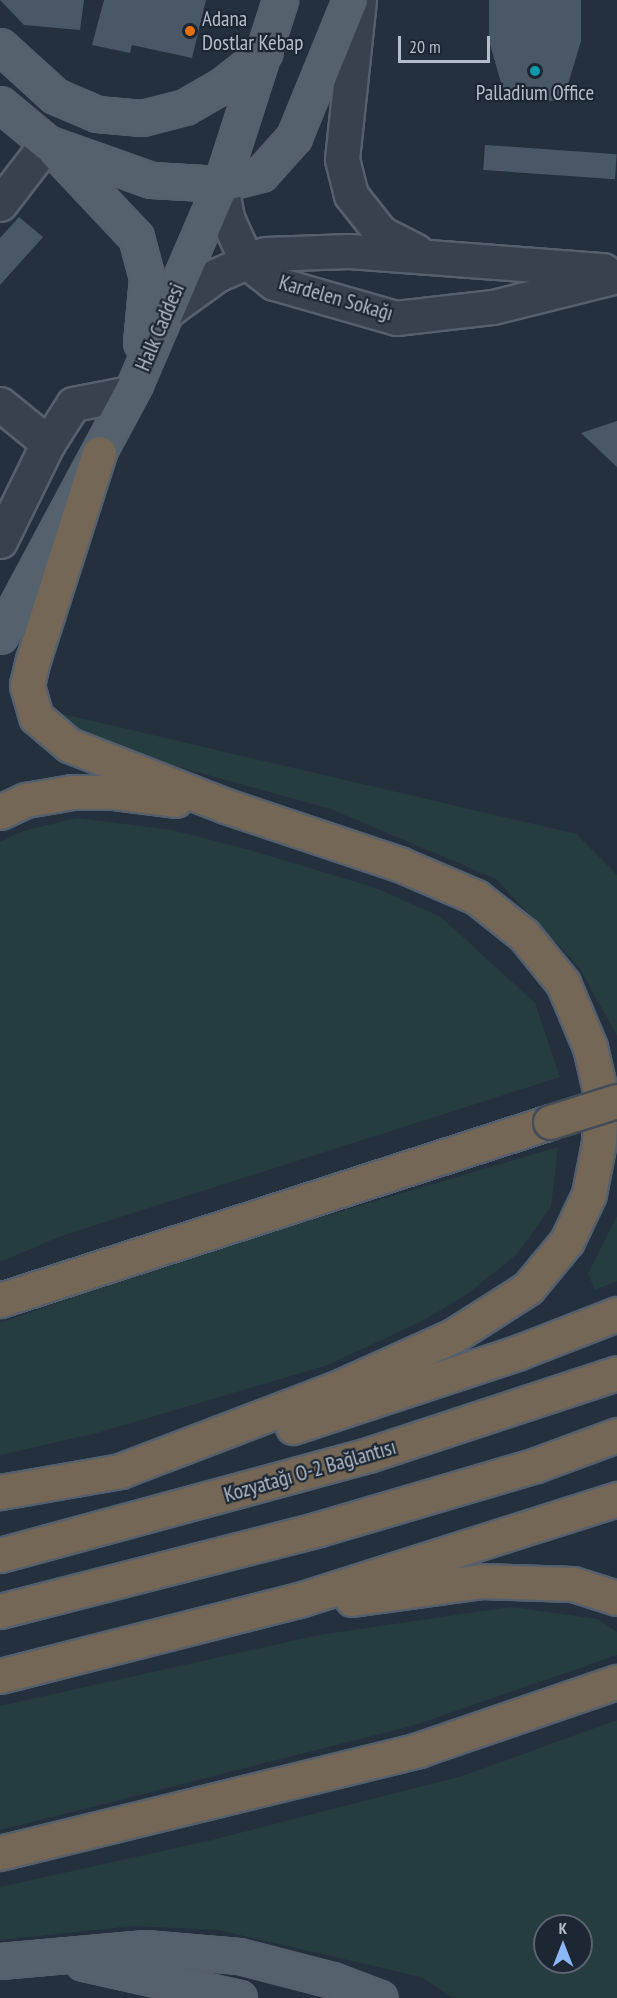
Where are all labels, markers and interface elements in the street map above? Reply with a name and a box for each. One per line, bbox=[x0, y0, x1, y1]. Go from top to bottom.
place label: Adana Dostlar Kebap bbox=[202, 6, 303, 56]
marker: Adana Dostlar Kebap bbox=[183, 24, 197, 38]
scale bar bbox=[401, 24, 492, 62]
text: 20 m bbox=[409, 35, 441, 58]
marker: Palladium Office bbox=[528, 64, 542, 78]
place label: Palladium Office bbox=[476, 80, 594, 106]
street label: Kardelen Sokağı bbox=[276, 270, 396, 326]
street label: Halk Caddesi bbox=[130, 279, 190, 375]
street label: Kozyatağı O-2 Bağlantısı bbox=[221, 1434, 399, 1508]
north arrow bbox=[533, 1914, 593, 1974]
text: K bbox=[559, 1918, 567, 1938]

